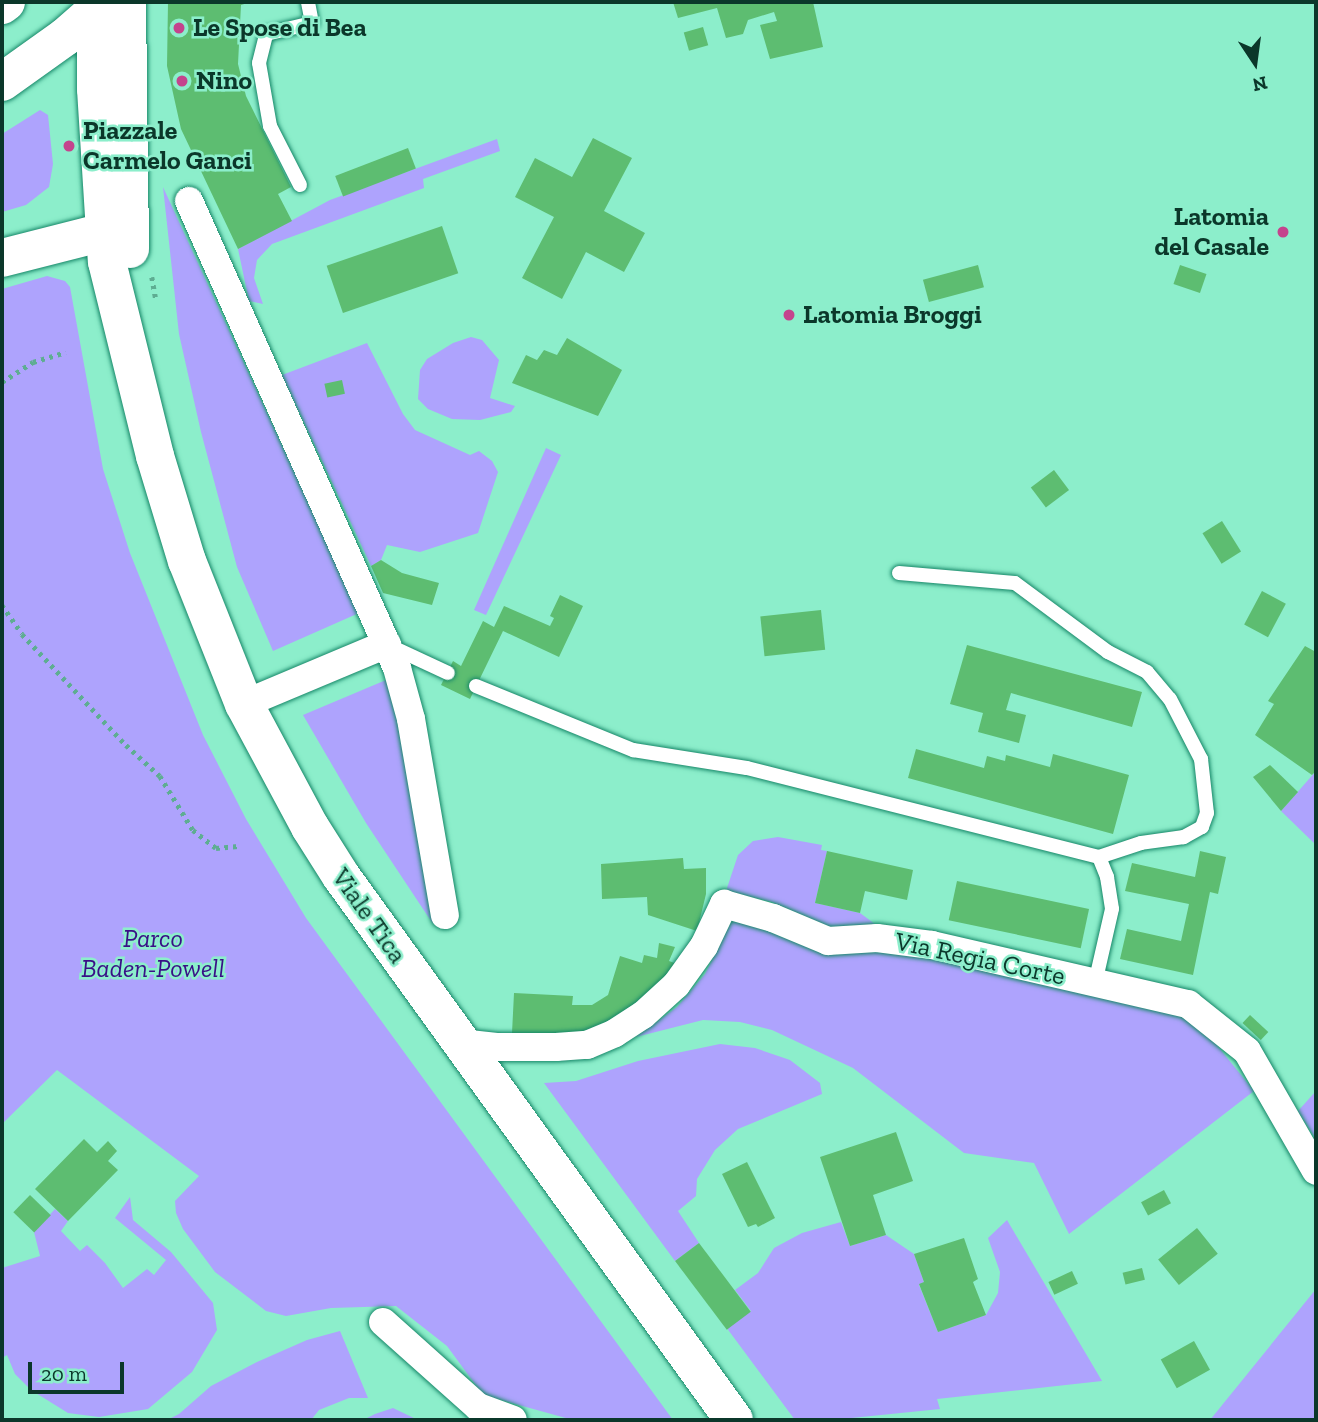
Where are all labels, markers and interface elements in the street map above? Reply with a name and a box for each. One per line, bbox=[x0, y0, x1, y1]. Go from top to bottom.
place label: Le Spose di Bea bbox=[193, 12, 367, 44]
marker: Le Spose di Bea bbox=[171, 20, 187, 36]
north arrow bbox=[1220, 28, 1290, 98]
place label: Nino bbox=[196, 65, 252, 97]
text: N bbox=[1250, 71, 1269, 97]
marker: Nino bbox=[174, 73, 190, 89]
place label: Piazzale Carmelo Ganci bbox=[83, 115, 252, 176]
marker: Piazzale Carmelo Ganci bbox=[61, 138, 77, 154]
place label: Latomia del Casale bbox=[1154, 201, 1269, 262]
marker: Latomia del Casale bbox=[1275, 224, 1291, 240]
place label: Latomia Broggi bbox=[803, 299, 982, 331]
marker: Latomia Broggi bbox=[781, 307, 797, 323]
street label: Viale Tica bbox=[325, 862, 413, 970]
park label: Parco Baden-Powell bbox=[81, 923, 225, 984]
street label: Via Regia Corte bbox=[892, 926, 1068, 992]
scale bar bbox=[32, 1348, 128, 1392]
text: 20 m bbox=[41, 1361, 87, 1386]

